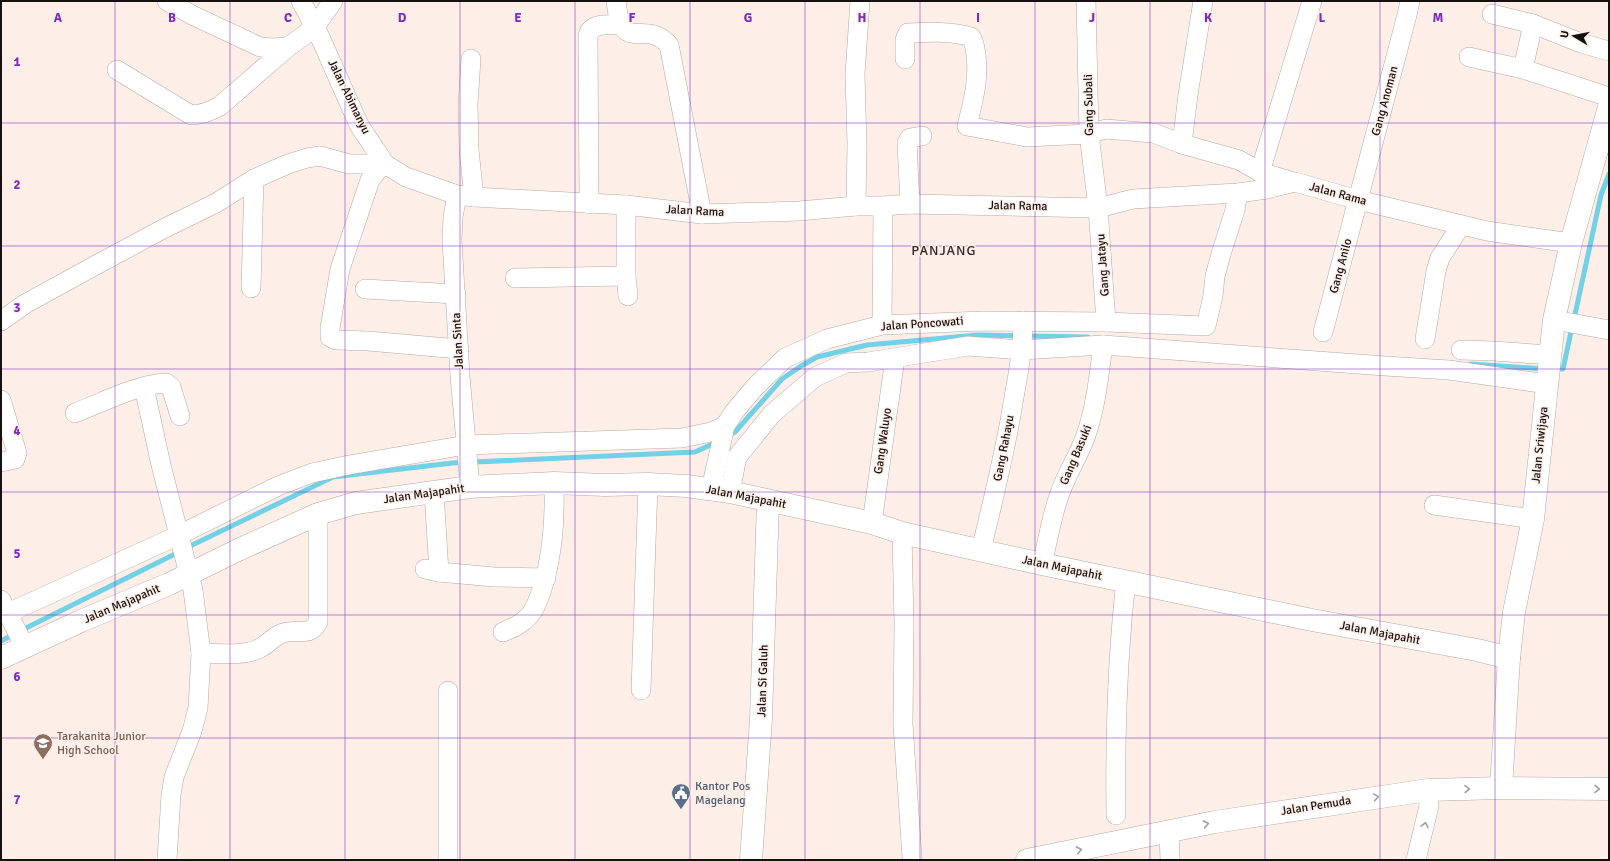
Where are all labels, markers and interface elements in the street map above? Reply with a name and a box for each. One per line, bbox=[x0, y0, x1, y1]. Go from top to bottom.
text: A bbox=[54, 10, 63, 26]
text: B bbox=[168, 10, 176, 26]
text: C bbox=[284, 10, 292, 26]
text: D bbox=[398, 10, 407, 26]
text: E bbox=[514, 10, 522, 26]
text: F bbox=[629, 10, 636, 26]
text: G bbox=[744, 10, 752, 26]
text: H bbox=[858, 10, 866, 26]
text: I bbox=[976, 10, 980, 26]
text: J bbox=[1089, 10, 1095, 26]
text: K bbox=[1204, 10, 1212, 26]
text: L bbox=[1319, 10, 1326, 26]
text: M bbox=[1433, 10, 1444, 26]
north arrow bbox=[1554, 16, 1594, 56]
text: U bbox=[1558, 30, 1572, 39]
text: 1 bbox=[13, 54, 21, 70]
street label: Jalan Abimanyu bbox=[324, 57, 374, 137]
street label: Gang Anoman bbox=[1368, 64, 1402, 138]
street label: Gang Subali bbox=[1081, 74, 1097, 136]
text: 2 bbox=[13, 177, 21, 193]
street label: Jalan Rama bbox=[1308, 179, 1368, 209]
street label: Jalan Rama bbox=[988, 198, 1048, 214]
street label: Jalan Rama bbox=[665, 202, 725, 220]
street label: Gang Jatayu bbox=[1093, 233, 1113, 297]
street label: Gang Anilo bbox=[1326, 237, 1356, 295]
district label: PANJANG bbox=[911, 242, 977, 259]
text: 3 bbox=[13, 300, 21, 316]
street label: Jalan Sinta bbox=[449, 312, 467, 370]
street label: Jalan Poncowati bbox=[880, 314, 964, 334]
street label: Jalan Sriwijaya bbox=[1529, 406, 1551, 484]
street label: Gang Waluyo bbox=[871, 407, 895, 475]
street label: Gang Rahayu bbox=[990, 414, 1018, 482]
text: 4 bbox=[13, 423, 21, 439]
street label: Gang Basuki bbox=[1057, 423, 1095, 487]
street label: Jalan Majapahit bbox=[383, 481, 465, 507]
street label: Jalan Majapahit bbox=[705, 482, 787, 512]
text: 5 bbox=[13, 546, 21, 562]
street label: Jalan Majapahit bbox=[1021, 552, 1103, 584]
street label: Jalan Majapahit bbox=[82, 581, 162, 627]
street label: Jalan Majapahit bbox=[1339, 618, 1421, 648]
street label: Jalan Si Galuh bbox=[754, 644, 772, 718]
text: 6 bbox=[13, 669, 21, 685]
place label: Tarakanita Junior High School bbox=[57, 729, 146, 758]
school or university icon: Tarakanita Junior High School bbox=[32, 732, 54, 760]
place label: Kantor Pos Magelang bbox=[695, 779, 750, 808]
public building icon: Kantor Pos Magelang bbox=[670, 782, 692, 810]
one-way arrow bbox=[1464, 784, 1470, 793]
one-way arrow bbox=[1594, 784, 1600, 793]
text: 7 bbox=[13, 792, 21, 808]
street label: Jalan Pemuda bbox=[1280, 793, 1352, 819]
one-way arrow bbox=[1373, 793, 1379, 802]
one-way arrow bbox=[1203, 820, 1209, 829]
one-way arrow bbox=[1420, 822, 1428, 828]
one-way arrow bbox=[1075, 846, 1082, 854]

